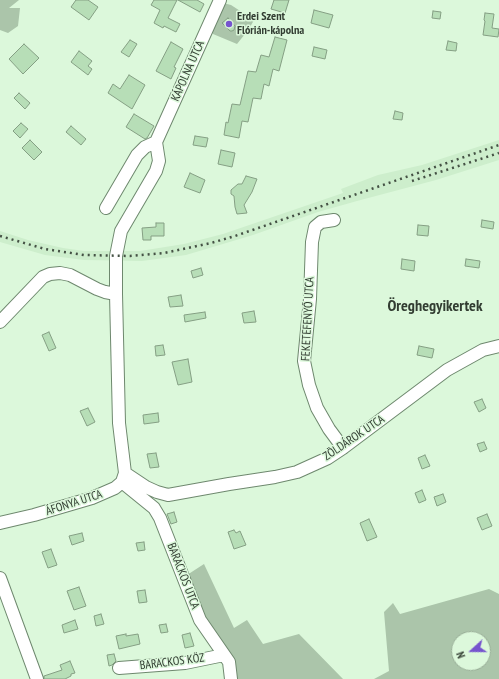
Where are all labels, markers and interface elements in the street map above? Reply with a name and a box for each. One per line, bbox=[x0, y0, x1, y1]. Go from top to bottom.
place label: Erdei Szent Flórián-kápolna bbox=[237, 10, 304, 38]
marker: Erdei Szent Flórián-kápolna bbox=[224, 19, 234, 29]
street label: KÁPOLNA UTCA bbox=[168, 38, 208, 104]
street label: FEKETEFENYŐ UTCA bbox=[299, 276, 317, 362]
district label: Öreghegyikertek bbox=[387, 296, 483, 316]
street label: ZÖLDÁROK UTCA bbox=[321, 412, 387, 464]
street label: ÁFONYA UTCA bbox=[44, 487, 104, 519]
street label: BARACKOS UTCA bbox=[164, 541, 202, 611]
north arrow bbox=[451, 631, 491, 671]
text: N bbox=[453, 650, 468, 660]
street label: BARACKOS KÖZ bbox=[139, 651, 205, 673]

